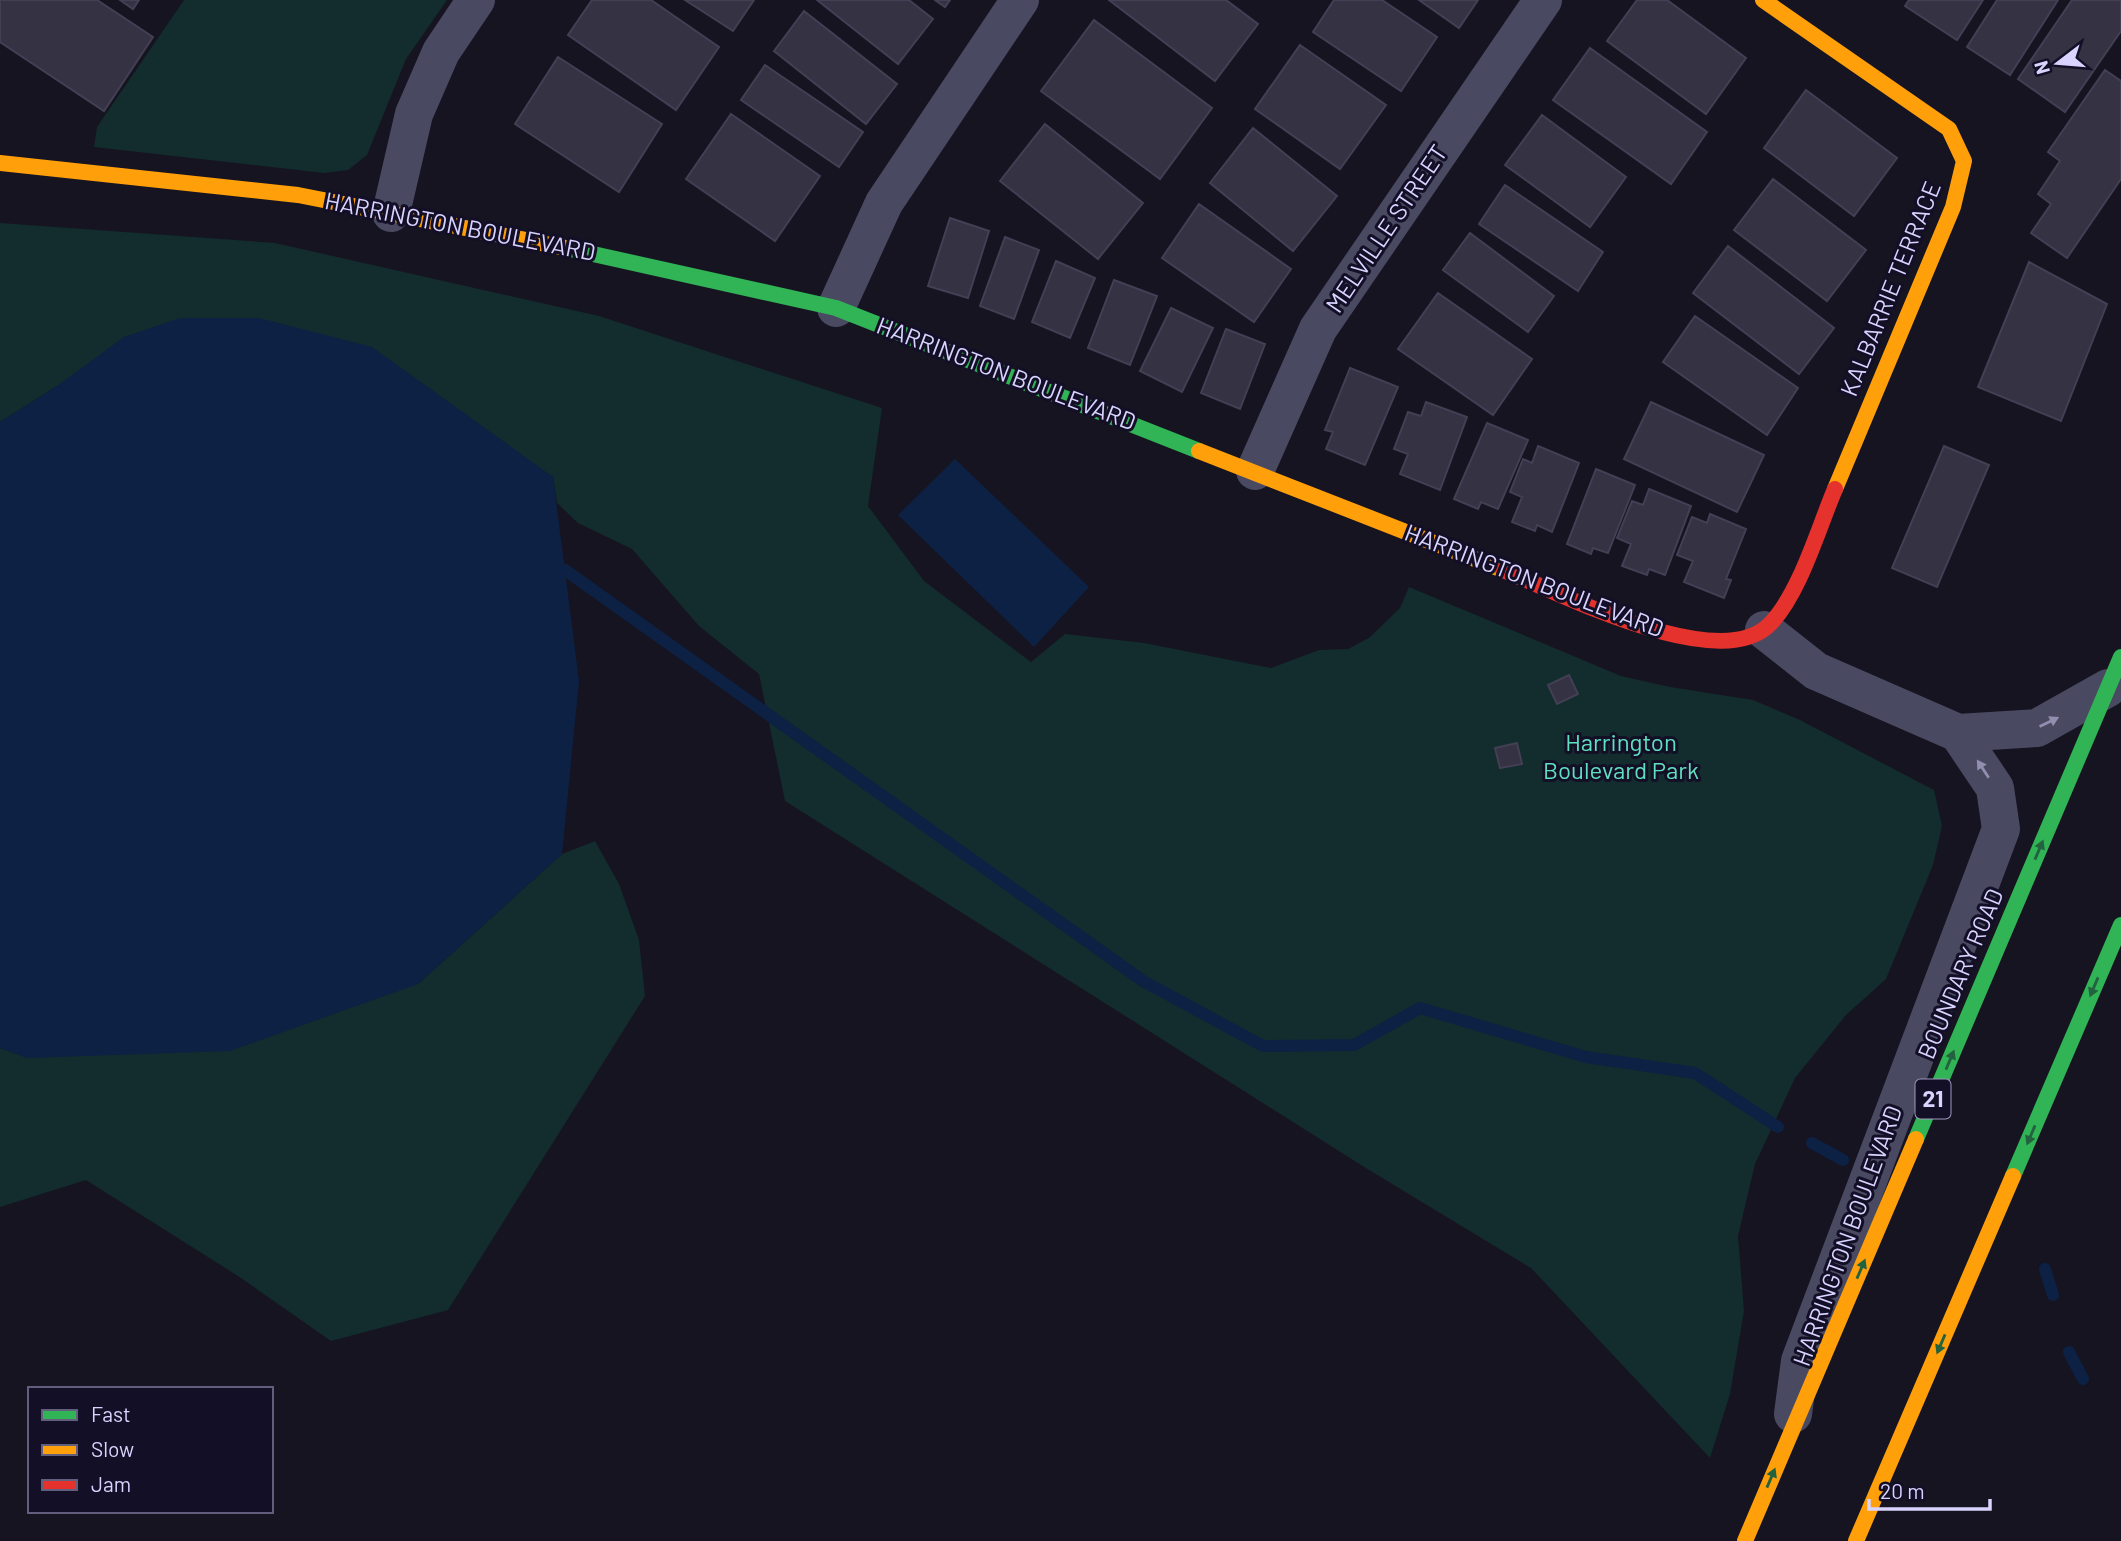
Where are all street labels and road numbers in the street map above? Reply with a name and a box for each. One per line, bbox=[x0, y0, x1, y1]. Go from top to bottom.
street label: MELVILLE STREET bbox=[1319, 139, 1453, 318]
street label: KALBARRIE TERRACE bbox=[1833, 177, 1946, 400]
street label: HARRINGTON BOULEVARD bbox=[322, 185, 598, 266]
street label: HARRINGTON BOULEVARD bbox=[873, 310, 1140, 435]
street label: HARRINGTON BOULEVARD bbox=[1401, 517, 1668, 642]
street label: BOUNDARY ROAD bbox=[1911, 884, 2009, 1063]
road number: 21 bbox=[1916, 1080, 1951, 1118]
street label: HARRINGTON BOULEVARD bbox=[1786, 1101, 1907, 1370]

